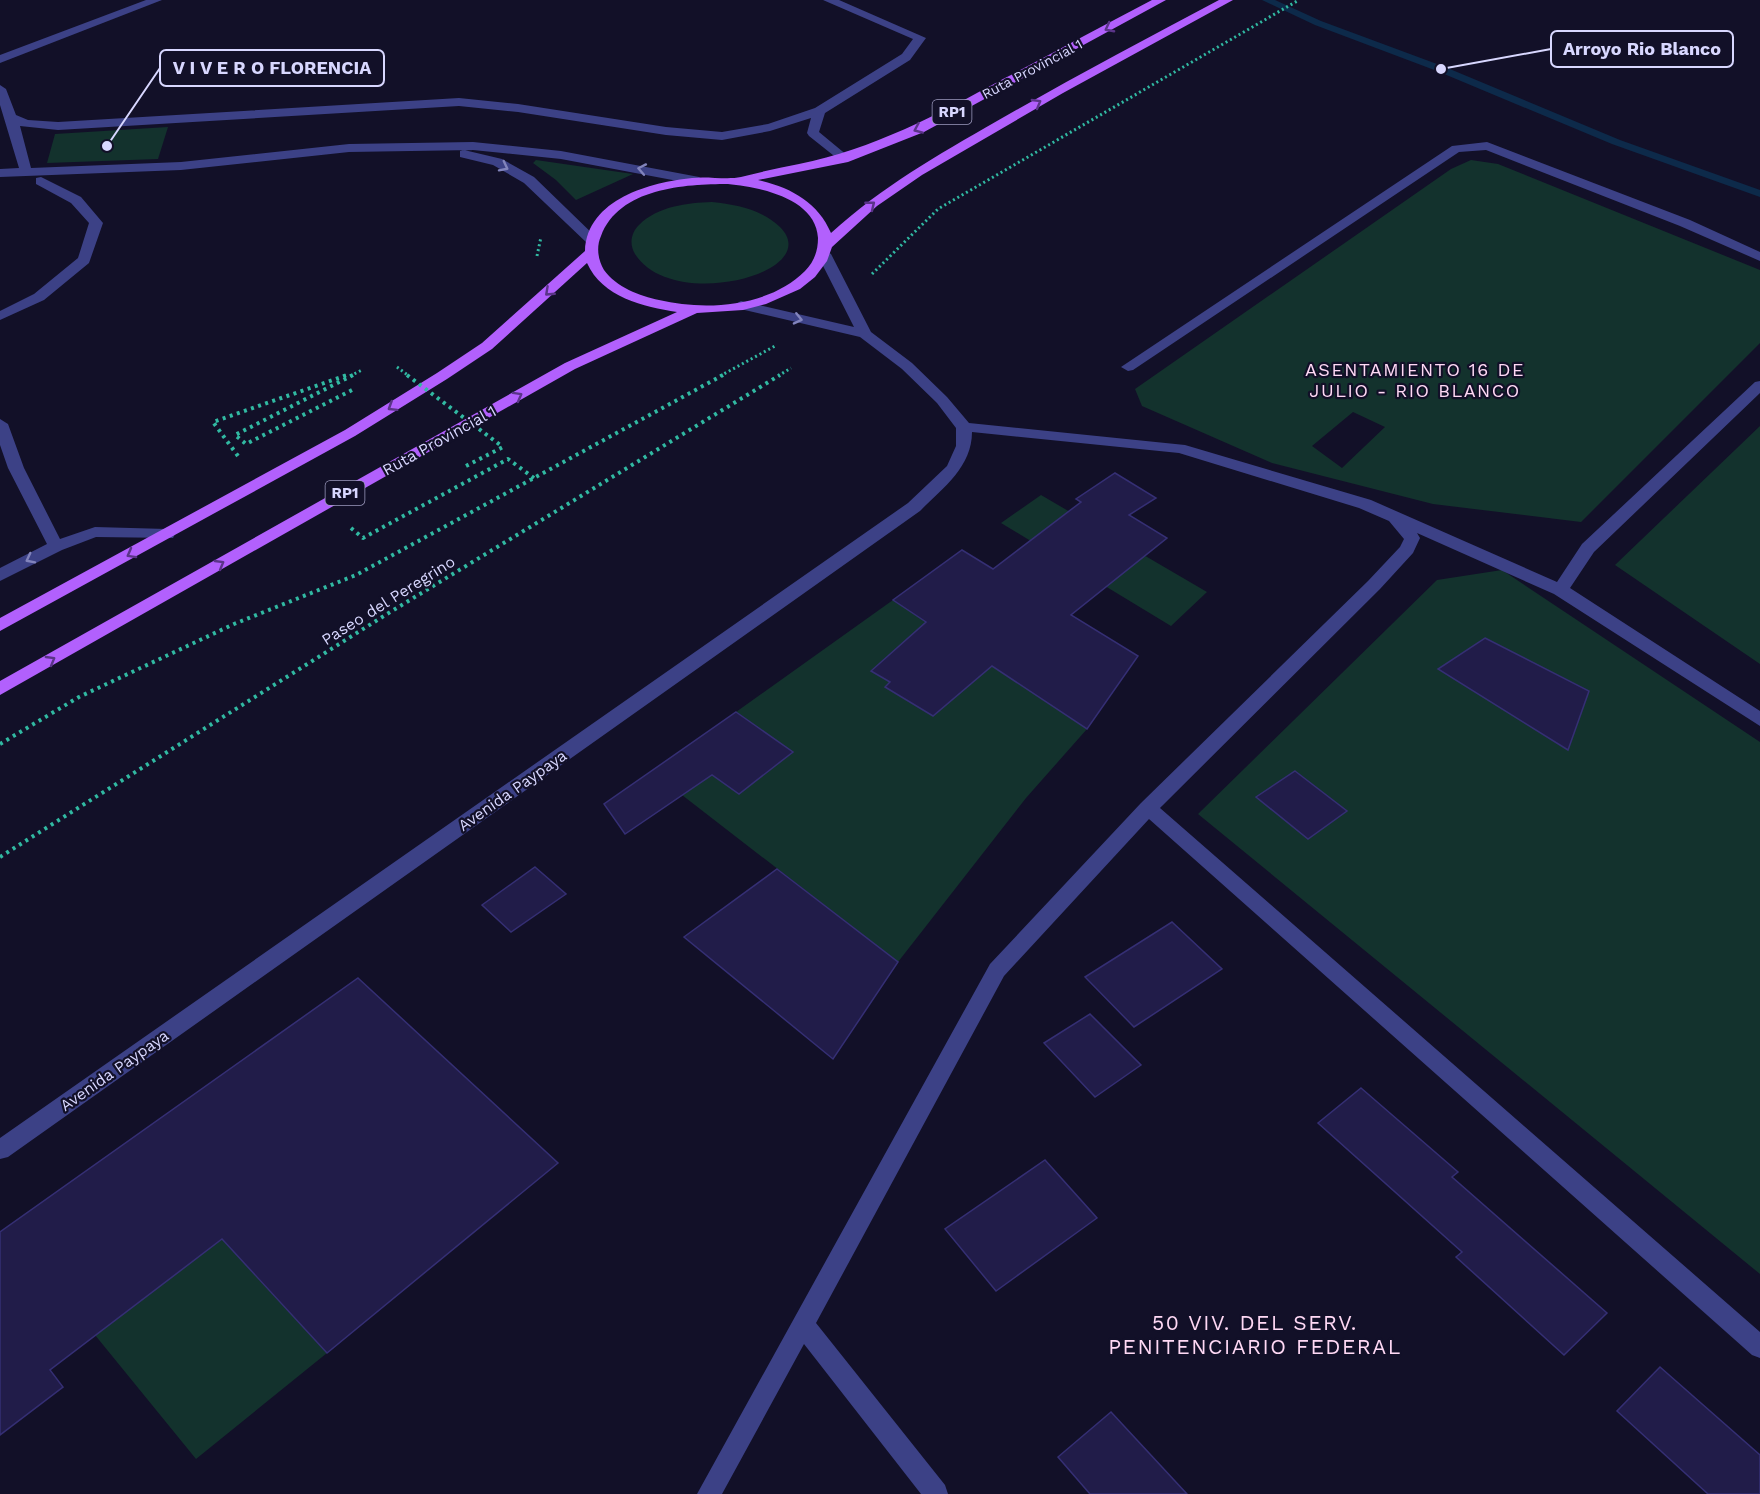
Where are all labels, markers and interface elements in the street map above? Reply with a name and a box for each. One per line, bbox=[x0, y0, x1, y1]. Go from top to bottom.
one-way arrow bbox=[1104, 21, 1115, 32]
callout: Arroyo Rio Blanco bbox=[1551, 31, 1733, 67]
street label: Ruta Provincial 1 bbox=[979, 36, 1085, 102]
text: Arroyo Rio Blanco bbox=[1563, 38, 1721, 59]
callout: V I V E R O FLORENCIA bbox=[160, 50, 384, 86]
text: V I V E R O FLORENCIA bbox=[173, 57, 372, 78]
one-way arrow bbox=[1030, 99, 1041, 110]
road number: RP1 bbox=[932, 100, 972, 124]
one-way arrow bbox=[913, 122, 924, 134]
one-way arrow bbox=[497, 159, 508, 171]
one-way arrow bbox=[637, 163, 647, 176]
one-way arrow bbox=[864, 201, 875, 212]
one-way arrow bbox=[545, 285, 555, 296]
one-way arrow bbox=[793, 311, 803, 324]
district label: ASENTAMIENTO 16 DE JULIO - RIO BLANCO bbox=[1305, 359, 1525, 401]
one-way arrow bbox=[512, 391, 522, 403]
one-way arrow bbox=[388, 400, 398, 412]
street label: Ruta Provincial 1 bbox=[379, 401, 500, 480]
road number: RP1 bbox=[326, 481, 364, 505]
one-way arrow bbox=[126, 547, 137, 558]
one-way arrow bbox=[26, 552, 37, 563]
street label: Paseo del Peregrino bbox=[318, 552, 458, 649]
one-way arrow bbox=[214, 560, 225, 571]
one-way arrow bbox=[45, 656, 55, 668]
street label: Avenida Paypaya bbox=[454, 746, 570, 835]
street label: Avenida Paypaya bbox=[56, 1026, 172, 1115]
district label: 50 VIV. DEL SERV. PENITENCIARIO FEDERAL bbox=[1108, 1310, 1402, 1359]

